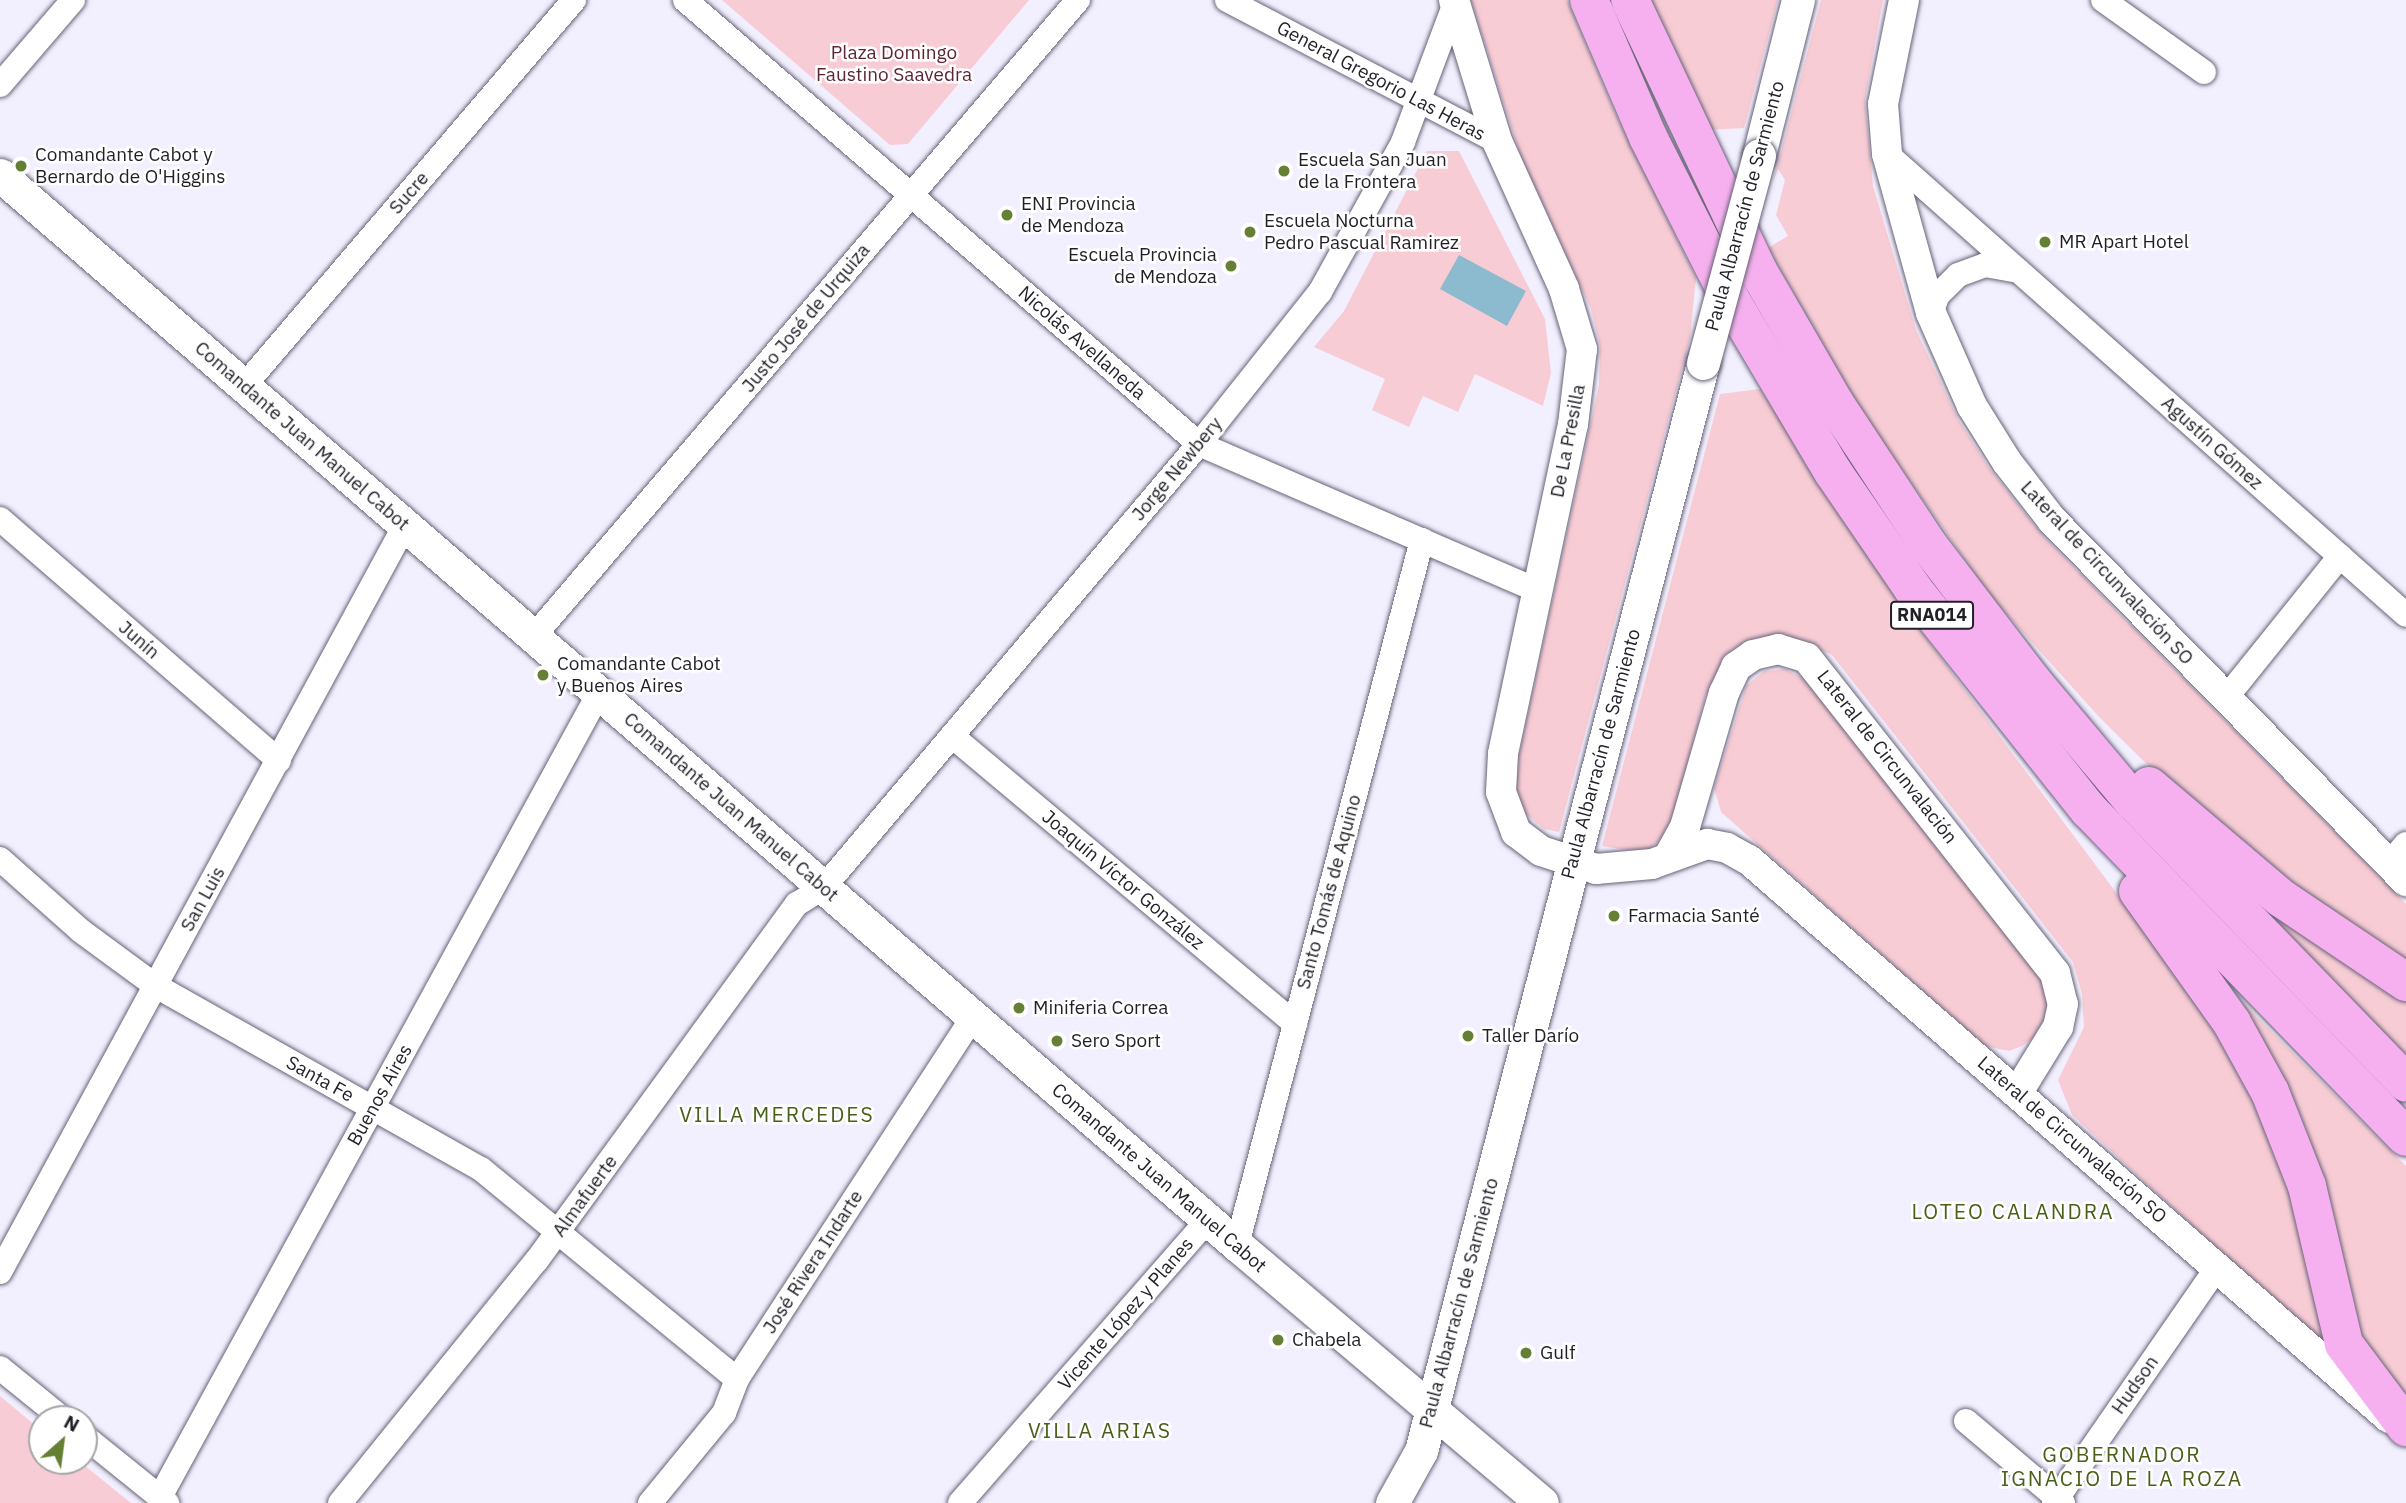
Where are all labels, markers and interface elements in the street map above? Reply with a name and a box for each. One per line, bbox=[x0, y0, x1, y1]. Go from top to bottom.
street label: General Gregorio Las Heras bbox=[1273, 16, 1489, 146]
park label: Plaza Domingo Faustino Saavedra bbox=[816, 42, 972, 86]
street label: Paula Albarracín de Sarmiento bbox=[1701, 78, 1789, 334]
place label: Comandante Cabot y Bernardo de O'Higgins bbox=[35, 144, 226, 188]
place label: Escuela San Juan de la Frontera bbox=[1298, 149, 1447, 193]
marker: Comandante Cabot y Bernardo de O'Higgins bbox=[13, 158, 29, 174]
marker: Escuela San Juan de la Frontera bbox=[1276, 163, 1292, 179]
street label: Sucre bbox=[384, 167, 434, 219]
place label: ENI Provincia de Mendoza bbox=[1021, 193, 1136, 237]
marker: ENI Provincia de Mendoza bbox=[999, 207, 1015, 223]
place label: Escuela Nocturna Pedro Pascual Ramirez bbox=[1264, 210, 1459, 254]
marker: Escuela Nocturna Pedro Pascual Ramirez bbox=[1242, 224, 1258, 240]
place label: MR Apart Hotel bbox=[2059, 231, 2189, 253]
marker: MR Apart Hotel bbox=[2037, 234, 2053, 250]
street label: Justo José de Urquiza bbox=[737, 239, 875, 397]
place label: Escuela Provincia de Mendoza bbox=[1068, 244, 1217, 288]
marker: Escuela Provincia de Mendoza bbox=[1223, 258, 1239, 274]
street label: Nicolás Avellaneda bbox=[1014, 281, 1150, 405]
street label: Comandante Juan Manuel Cabot bbox=[190, 337, 414, 535]
street label: De La Presilla bbox=[1546, 382, 1590, 500]
street label: Agustín Gómez bbox=[2157, 392, 2267, 494]
street label: Jorge Newbery bbox=[1127, 413, 1227, 525]
street label: Lateral de Circunvalación SO bbox=[2016, 476, 2198, 670]
road number: RNA014 bbox=[1890, 600, 1974, 630]
street label: Junín bbox=[114, 616, 164, 664]
street label: Paula Albarracín de Sarmiento bbox=[1557, 626, 1645, 882]
place label: Comandante Cabot y Buenos Aires bbox=[557, 653, 721, 697]
street label: Lateral de Circunvalación bbox=[1812, 666, 1962, 848]
marker: Comandante Cabot y Buenos Aires bbox=[535, 667, 551, 683]
street label: Comandante Juan Manuel Cabot bbox=[619, 708, 843, 906]
street label: Santo Tomás de Aquino bbox=[1292, 792, 1366, 992]
street label: Joaquín Víctor González bbox=[1037, 805, 1209, 955]
street label: San Luis bbox=[176, 863, 230, 935]
place label: Farmacia Santé bbox=[1628, 905, 1760, 927]
marker: Farmacia Santé bbox=[1606, 908, 1622, 924]
place label: Miniferia Correa bbox=[1033, 997, 1168, 1019]
marker: Miniferia Correa bbox=[1011, 1000, 1027, 1016]
place label: Taller Darío bbox=[1482, 1025, 1579, 1047]
marker: Taller Darío bbox=[1460, 1028, 1476, 1044]
place label: Sero Sport bbox=[1071, 1030, 1161, 1052]
marker: Sero Sport bbox=[1049, 1033, 1065, 1049]
street label: Buenos Aires bbox=[343, 1040, 417, 1150]
street label: Santa Fe bbox=[282, 1051, 358, 1107]
street label: Lateral de Circunvalación SO bbox=[1973, 1052, 2171, 1228]
street label: Comandante Juan Manuel Cabot bbox=[1047, 1079, 1271, 1277]
district label: VILLA MERCEDES bbox=[681, 1101, 873, 1127]
street label: Almafuerte bbox=[548, 1151, 622, 1241]
street label: Paula Albarracín de Sarmiento bbox=[1415, 1175, 1503, 1431]
street label: José Rivera Indarte bbox=[758, 1186, 868, 1338]
district label: LOTEO CALANDRA bbox=[1913, 1198, 2113, 1224]
street label: Vicente López y Planes bbox=[1054, 1233, 1198, 1395]
place label: Chabela bbox=[1292, 1329, 1362, 1351]
marker: Chabela bbox=[1270, 1332, 1286, 1348]
place label: Gulf bbox=[1540, 1342, 1575, 1364]
marker: Gulf bbox=[1518, 1345, 1534, 1361]
street label: Hudson bbox=[2107, 1351, 2163, 1419]
north arrow bbox=[28, 1405, 98, 1475]
text: N bbox=[60, 1409, 84, 1437]
district label: VILLA ARIAS bbox=[1029, 1417, 1171, 1443]
district label: GOBERNADOR IGNACIO DE LA ROZA bbox=[2003, 1441, 2241, 1491]

